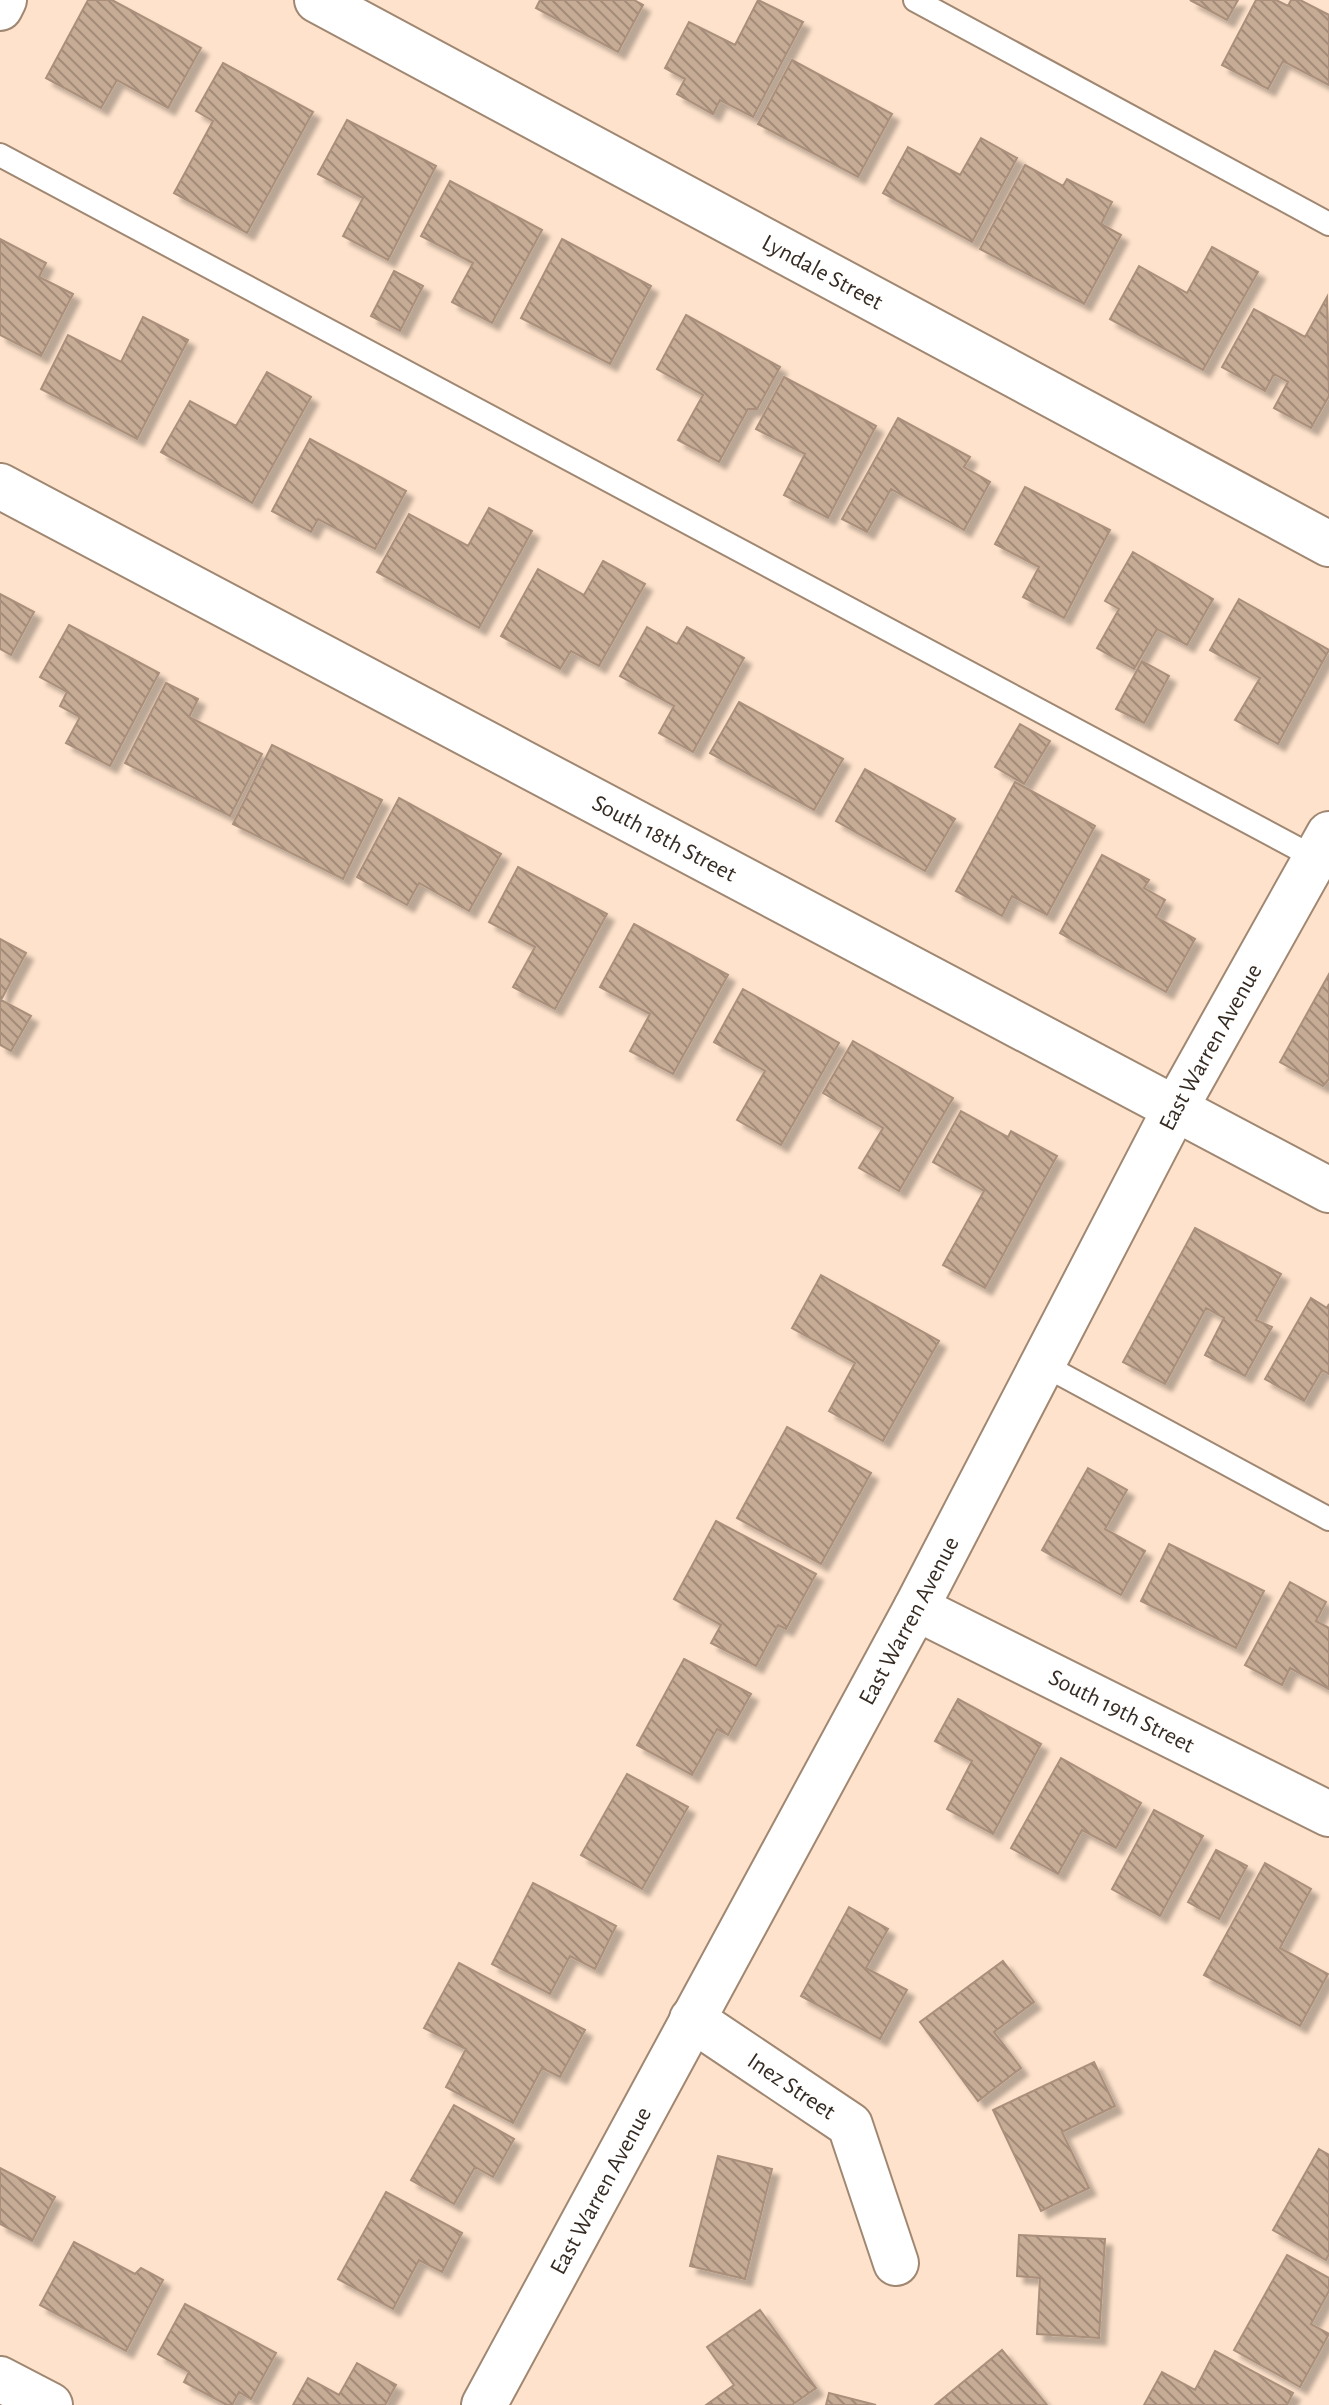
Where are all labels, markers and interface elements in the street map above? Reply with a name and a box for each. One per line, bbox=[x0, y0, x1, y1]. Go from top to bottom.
street label: Lyndale Street bbox=[758, 231, 887, 315]
street label: South 18th Street bbox=[588, 791, 740, 887]
street label: East Warren Avenue bbox=[1155, 960, 1267, 1135]
street label: East Warren Avenue bbox=[855, 1533, 964, 1709]
street label: South 19th Street bbox=[1045, 1665, 1198, 1758]
street label: Inez Street bbox=[743, 2049, 840, 2125]
street label: East Warren Avenue bbox=[546, 2103, 656, 2279]

